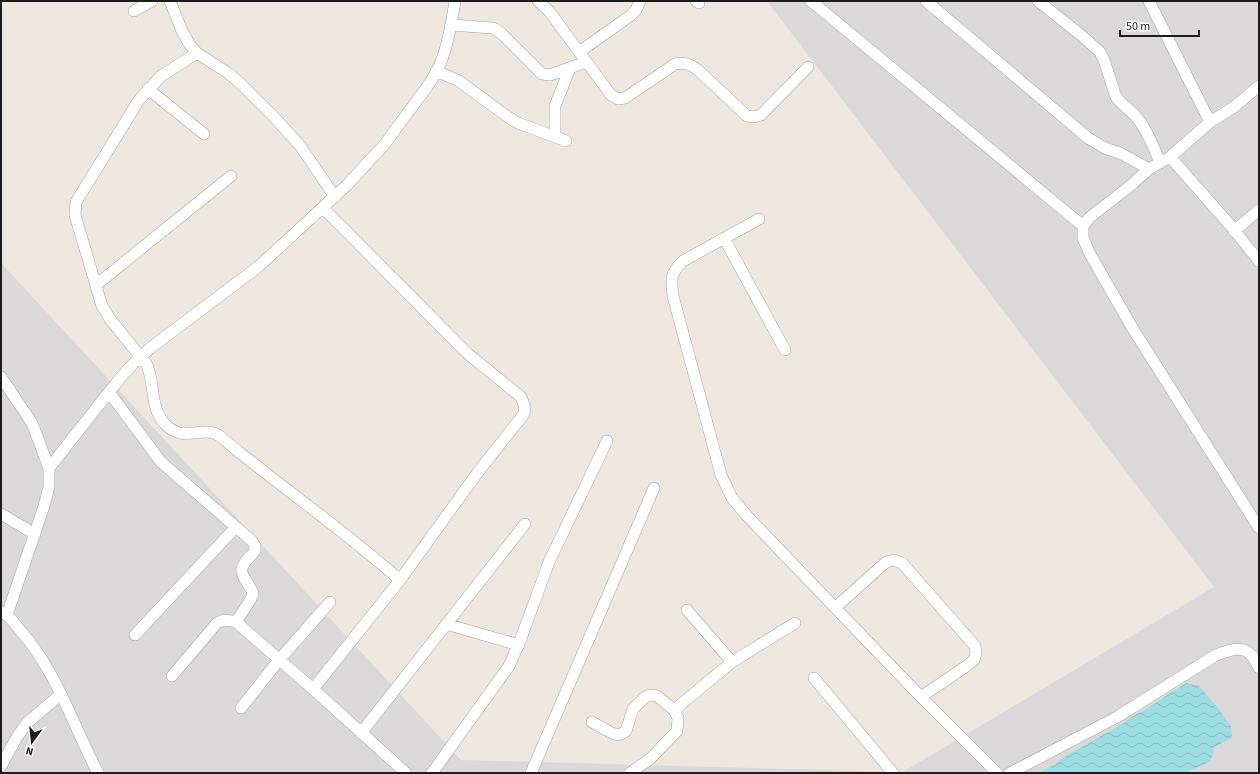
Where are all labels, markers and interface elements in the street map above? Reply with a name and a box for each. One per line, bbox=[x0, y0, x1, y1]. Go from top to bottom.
scale bar bbox=[1120, 12, 1199, 38]
text: 50 m bbox=[1126, 18, 1150, 35]
north arrow bbox=[12, 722, 52, 762]
text: N bbox=[24, 743, 35, 759]

